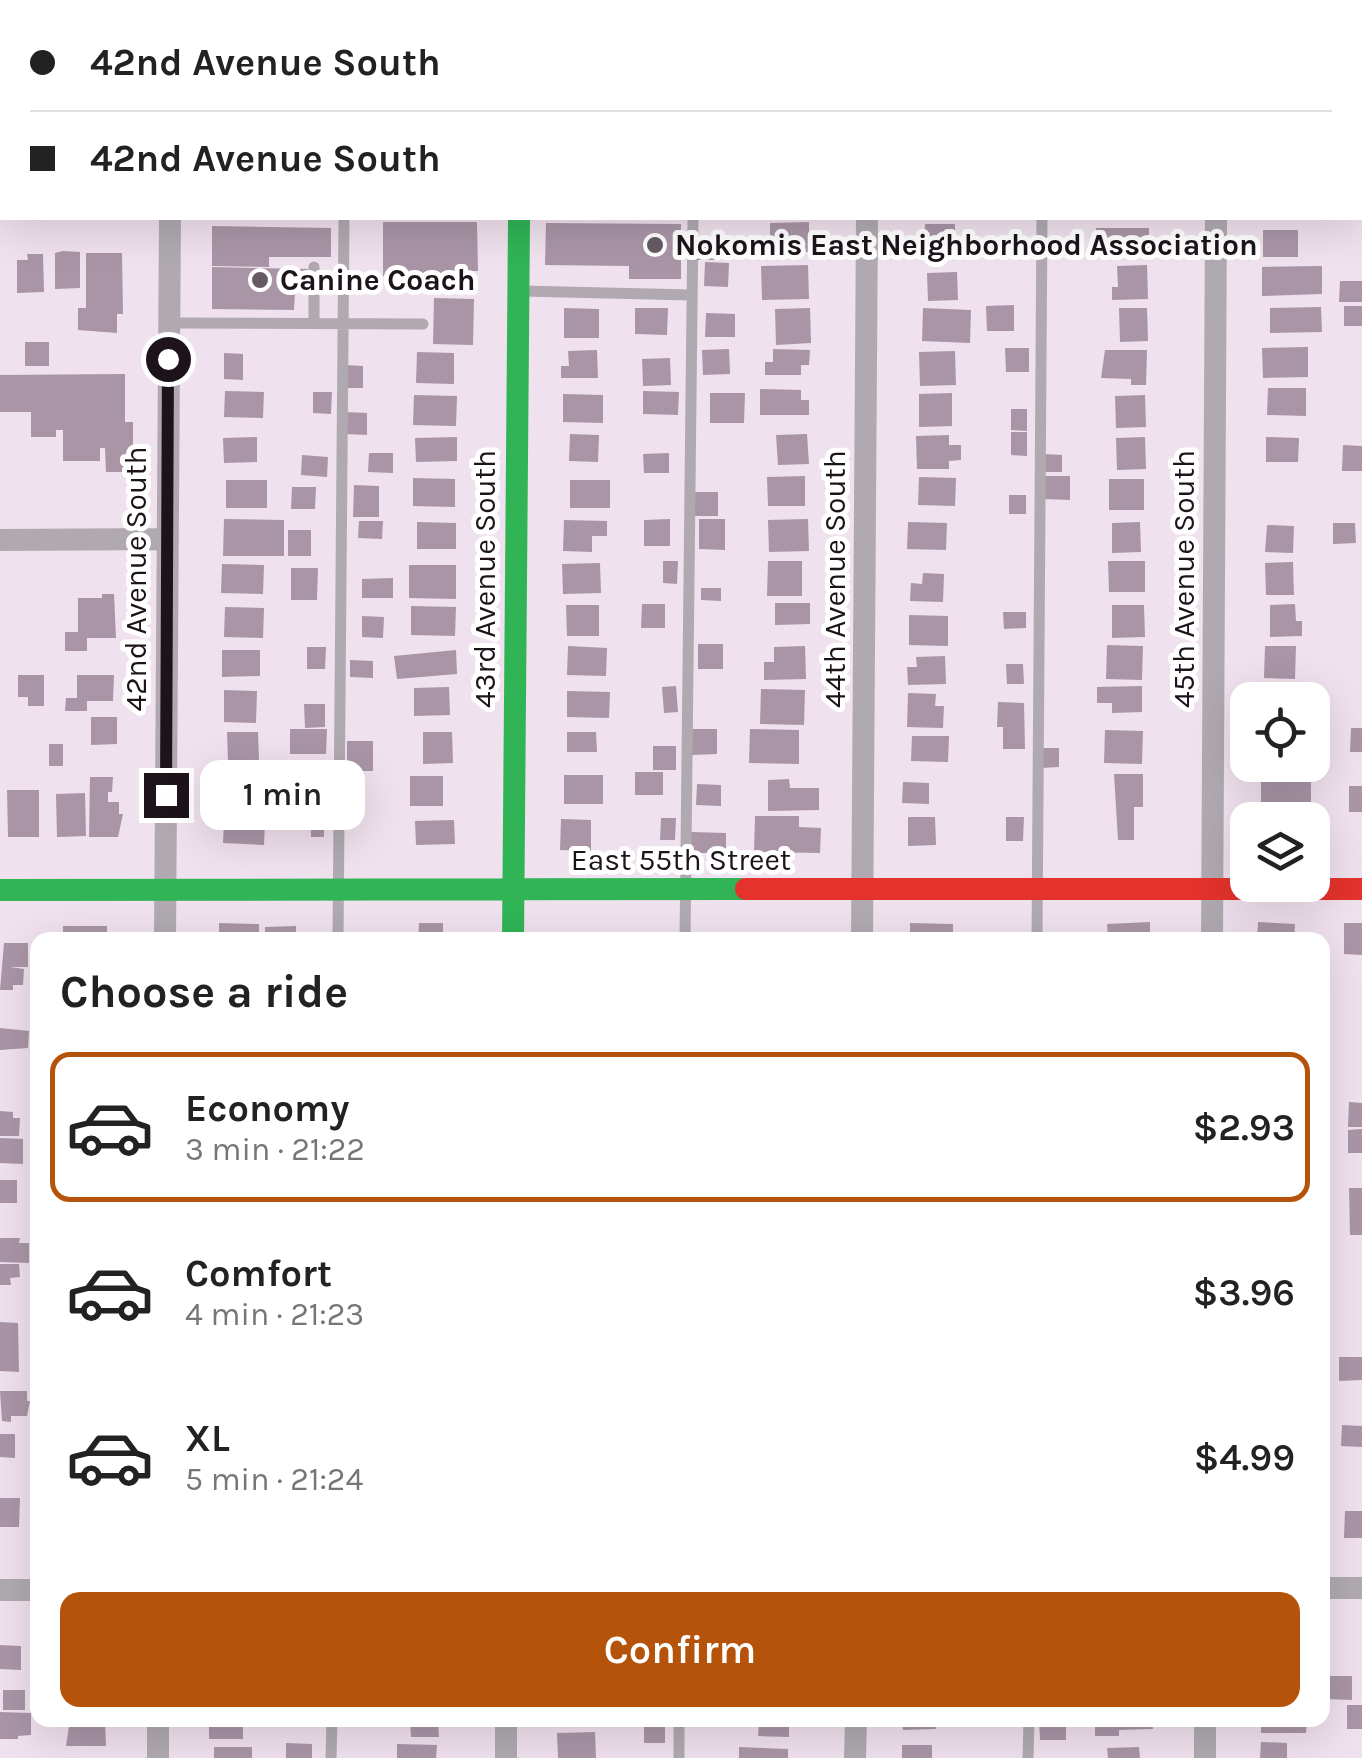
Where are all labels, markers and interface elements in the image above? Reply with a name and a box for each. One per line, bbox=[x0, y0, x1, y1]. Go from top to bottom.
text: 42nd Avenue South bbox=[90, 40, 441, 85]
text: 42nd Avenue South bbox=[90, 136, 441, 181]
place label: Nokomis East Neighborhood Association bbox=[675, 227, 1258, 263]
marker: Nokomis East Neighborhood Association bbox=[644, 234, 666, 256]
place label: Canine Coach bbox=[280, 262, 475, 298]
marker: Canine Coach bbox=[249, 269, 271, 291]
route start bbox=[146, 337, 191, 382]
street label: 42nd Avenue South bbox=[118, 446, 154, 712]
street label: 43rd Avenue South bbox=[467, 450, 503, 708]
street label: 44th Avenue South bbox=[817, 450, 853, 708]
street label: 45th Avenue South bbox=[1166, 450, 1202, 708]
map controls bbox=[1230, 682, 1330, 902]
button: locate bbox=[1230, 682, 1330, 782]
callout: 1 min bbox=[201, 760, 366, 830]
route end bbox=[144, 773, 189, 818]
text: 1 min bbox=[243, 776, 322, 813]
button: layers bbox=[1230, 802, 1330, 902]
street label: East 55th Street bbox=[571, 842, 791, 878]
text: Choose a ride bbox=[60, 966, 348, 1018]
icon: car bbox=[65, 1082, 155, 1172]
text: Economy bbox=[185, 1086, 349, 1131]
text: $2.93 bbox=[1193, 1105, 1295, 1150]
text: 3 min · 21:22 bbox=[185, 1131, 365, 1168]
icon: car bbox=[65, 1247, 155, 1337]
text: Comfort bbox=[185, 1251, 332, 1296]
text: $3.96 bbox=[1193, 1270, 1295, 1315]
text: 4 min · 21:23 bbox=[185, 1296, 364, 1333]
icon: car bbox=[65, 1412, 155, 1502]
text: XL bbox=[185, 1416, 230, 1461]
text: $4.99 bbox=[1194, 1435, 1295, 1480]
text: 5 min · 21:24 bbox=[185, 1461, 363, 1498]
button: Confirm bbox=[60, 1592, 1300, 1707]

